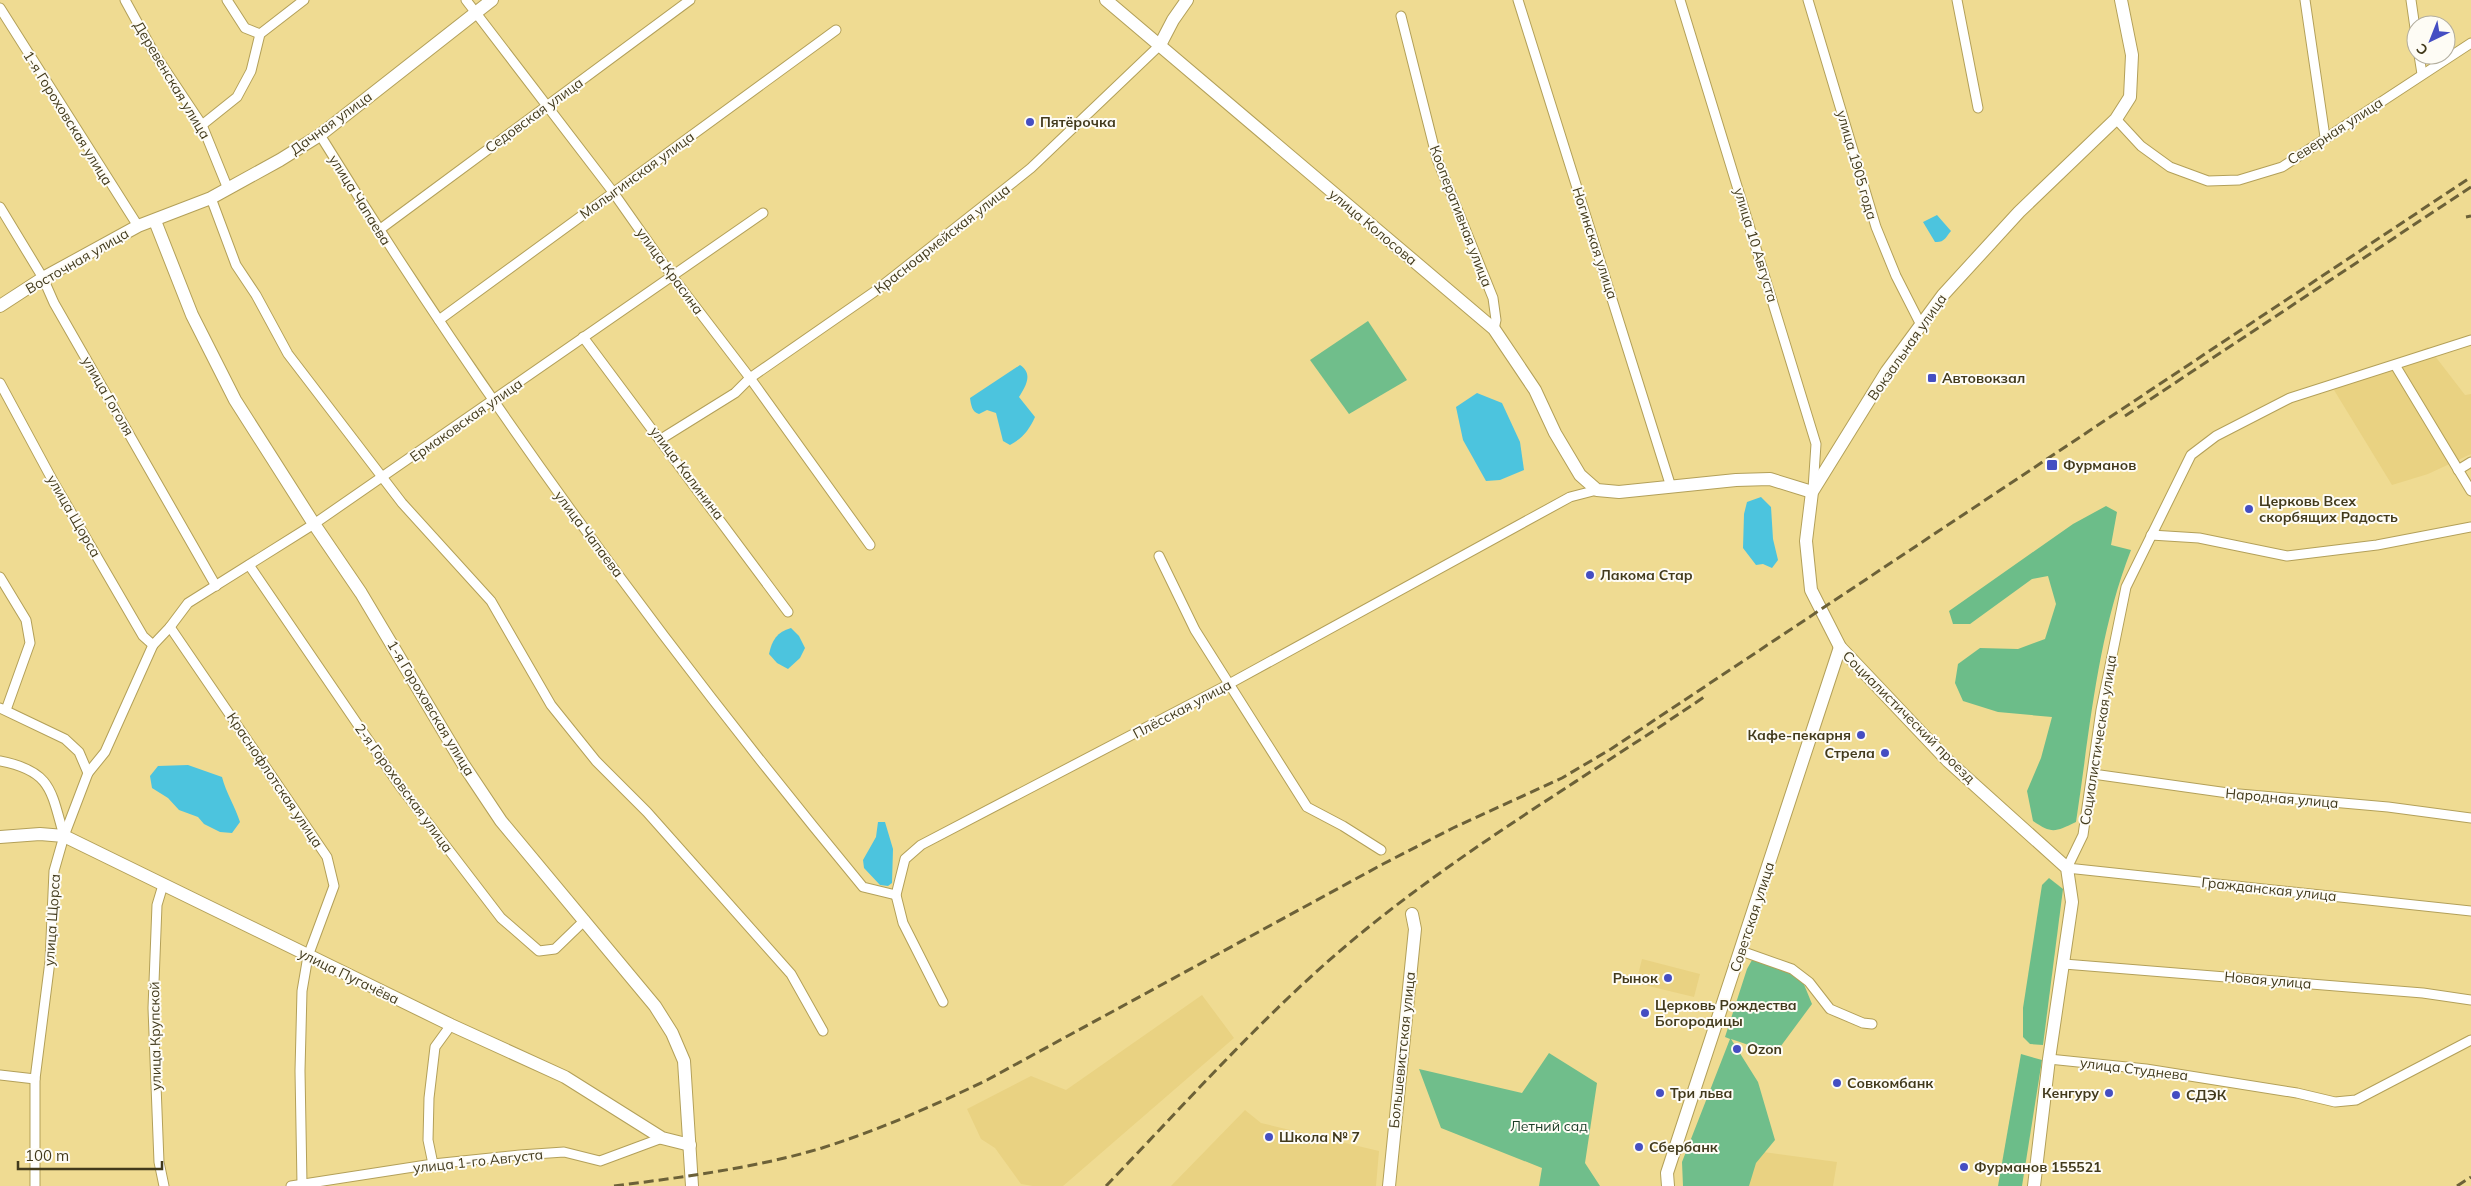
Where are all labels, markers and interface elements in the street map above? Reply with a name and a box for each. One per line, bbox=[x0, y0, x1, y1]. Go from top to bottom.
north arrow bbox=[2406, 15, 2456, 65]
street label: Деревенская улица bbox=[130, 18, 214, 142]
text: С bbox=[2412, 40, 2432, 59]
street label: 1-я Гороховская улица bbox=[19, 47, 117, 189]
street label: Седовская улица bbox=[481, 73, 587, 157]
street label: Дачная улица bbox=[287, 87, 375, 159]
street label: Северная улица bbox=[2284, 93, 2386, 169]
street label: улица 1905 года bbox=[1833, 108, 1881, 222]
place label: Пятёрочка bbox=[1040, 113, 1116, 131]
marker: Пятёрочка bbox=[1024, 116, 1036, 128]
street label: Малыгинская улица bbox=[576, 127, 698, 223]
street label: Кооперативная улица bbox=[1426, 143, 1496, 289]
street label: улица Чапаева bbox=[325, 151, 395, 249]
street label: Красноармейская улица bbox=[870, 180, 1014, 298]
street label: улица Колосова bbox=[1325, 185, 1421, 269]
street label: Ногинская улица bbox=[1568, 185, 1622, 301]
street label: улица 10 Августа bbox=[1730, 186, 1782, 304]
street label: Восточная улица bbox=[22, 224, 132, 298]
street label: улица Красина bbox=[632, 224, 708, 318]
street label: Вокзальная улица bbox=[1864, 290, 1950, 404]
street label: улица Гоголя bbox=[78, 353, 138, 439]
place label: Автовокзал bbox=[1942, 369, 2025, 387]
marker: Автовокзал bbox=[1926, 372, 1938, 384]
street label: Ермаковская улица bbox=[406, 374, 526, 466]
street label: улица Калинина bbox=[646, 423, 728, 523]
place label: Фурманов bbox=[2063, 456, 2136, 474]
marker: Фурманов bbox=[2045, 458, 2059, 472]
street label: улица Щорса bbox=[43, 471, 105, 561]
street label: улица Чапаева bbox=[551, 487, 627, 581]
place label: Церковь Всех скорбящих Радость bbox=[2259, 492, 2398, 526]
marker: Церковь Всех скорбящих Радость bbox=[2243, 503, 2255, 515]
place label: Лакома Стар bbox=[1600, 566, 1693, 584]
marker: Лакома Стар bbox=[1584, 569, 1596, 581]
street label: 1-я Гороховская улица bbox=[383, 637, 479, 779]
street label: Социалистический проезд bbox=[1839, 647, 1979, 787]
street label: Социалистическая улица bbox=[2076, 654, 2120, 826]
street label: Плёсская улица bbox=[1130, 675, 1234, 743]
street label: Краснофлотская улица bbox=[223, 709, 327, 851]
street label: 2-я Гороховская улица bbox=[351, 720, 457, 856]
place label: Кафе-пекарня bbox=[1747, 726, 1851, 744]
marker: Кафе-пекарня bbox=[1855, 729, 1867, 741]
place label: Стрела bbox=[1824, 744, 1875, 762]
marker: Стрела bbox=[1879, 747, 1891, 759]
street label: Народная улица bbox=[2225, 784, 2339, 812]
street label: Советская улица bbox=[1726, 860, 1778, 974]
street label: улица Щорса bbox=[40, 873, 64, 967]
street label: Гражданская улица bbox=[2201, 873, 2337, 905]
street label: улица Пугачёва bbox=[296, 944, 402, 1008]
street label: Новая улица bbox=[2224, 967, 2312, 993]
place label: Рынок bbox=[1613, 969, 1659, 987]
street label: Большевистская улица bbox=[1385, 971, 1419, 1129]
marker: Рынок bbox=[1662, 972, 1674, 984]
street label: улица Крупской bbox=[145, 981, 165, 1091]
place label: Церковь Рождества Богородицы bbox=[1655, 996, 1797, 1030]
marker: Церковь Рождества Богородицы bbox=[1639, 1007, 1651, 1019]
place label: Ozon bbox=[1747, 1040, 1782, 1058]
marker: Ozon bbox=[1731, 1043, 1743, 1055]
street label: улица Студнева bbox=[2079, 1053, 2189, 1085]
place label: Совкомбанк bbox=[1847, 1074, 1934, 1092]
marker: Совкомбанк bbox=[1831, 1077, 1843, 1089]
place label: Три льва bbox=[1670, 1084, 1732, 1102]
place label: Кенгуру bbox=[2042, 1084, 2099, 1102]
place label: СДЭК bbox=[2186, 1086, 2227, 1104]
marker: Три льва bbox=[1654, 1087, 1666, 1099]
marker: Кенгуру bbox=[2103, 1087, 2115, 1099]
marker: СДЭК bbox=[2170, 1089, 2182, 1101]
park label: Летний сад bbox=[1510, 1117, 1588, 1135]
place label: Школа № 7 bbox=[1279, 1128, 1360, 1146]
marker: Школа № 7 bbox=[1263, 1131, 1275, 1143]
scale bar bbox=[18, 1138, 161, 1170]
place label: Сбербанк bbox=[1649, 1138, 1719, 1156]
marker: Сбербанк bbox=[1633, 1141, 1645, 1153]
street label: улица 1-го Августа bbox=[412, 1145, 544, 1177]
text: 100 m bbox=[25, 1146, 69, 1165]
place label: Фурманов 155521 bbox=[1974, 1158, 2102, 1176]
marker: Фурманов 155521 bbox=[1958, 1161, 1970, 1173]

